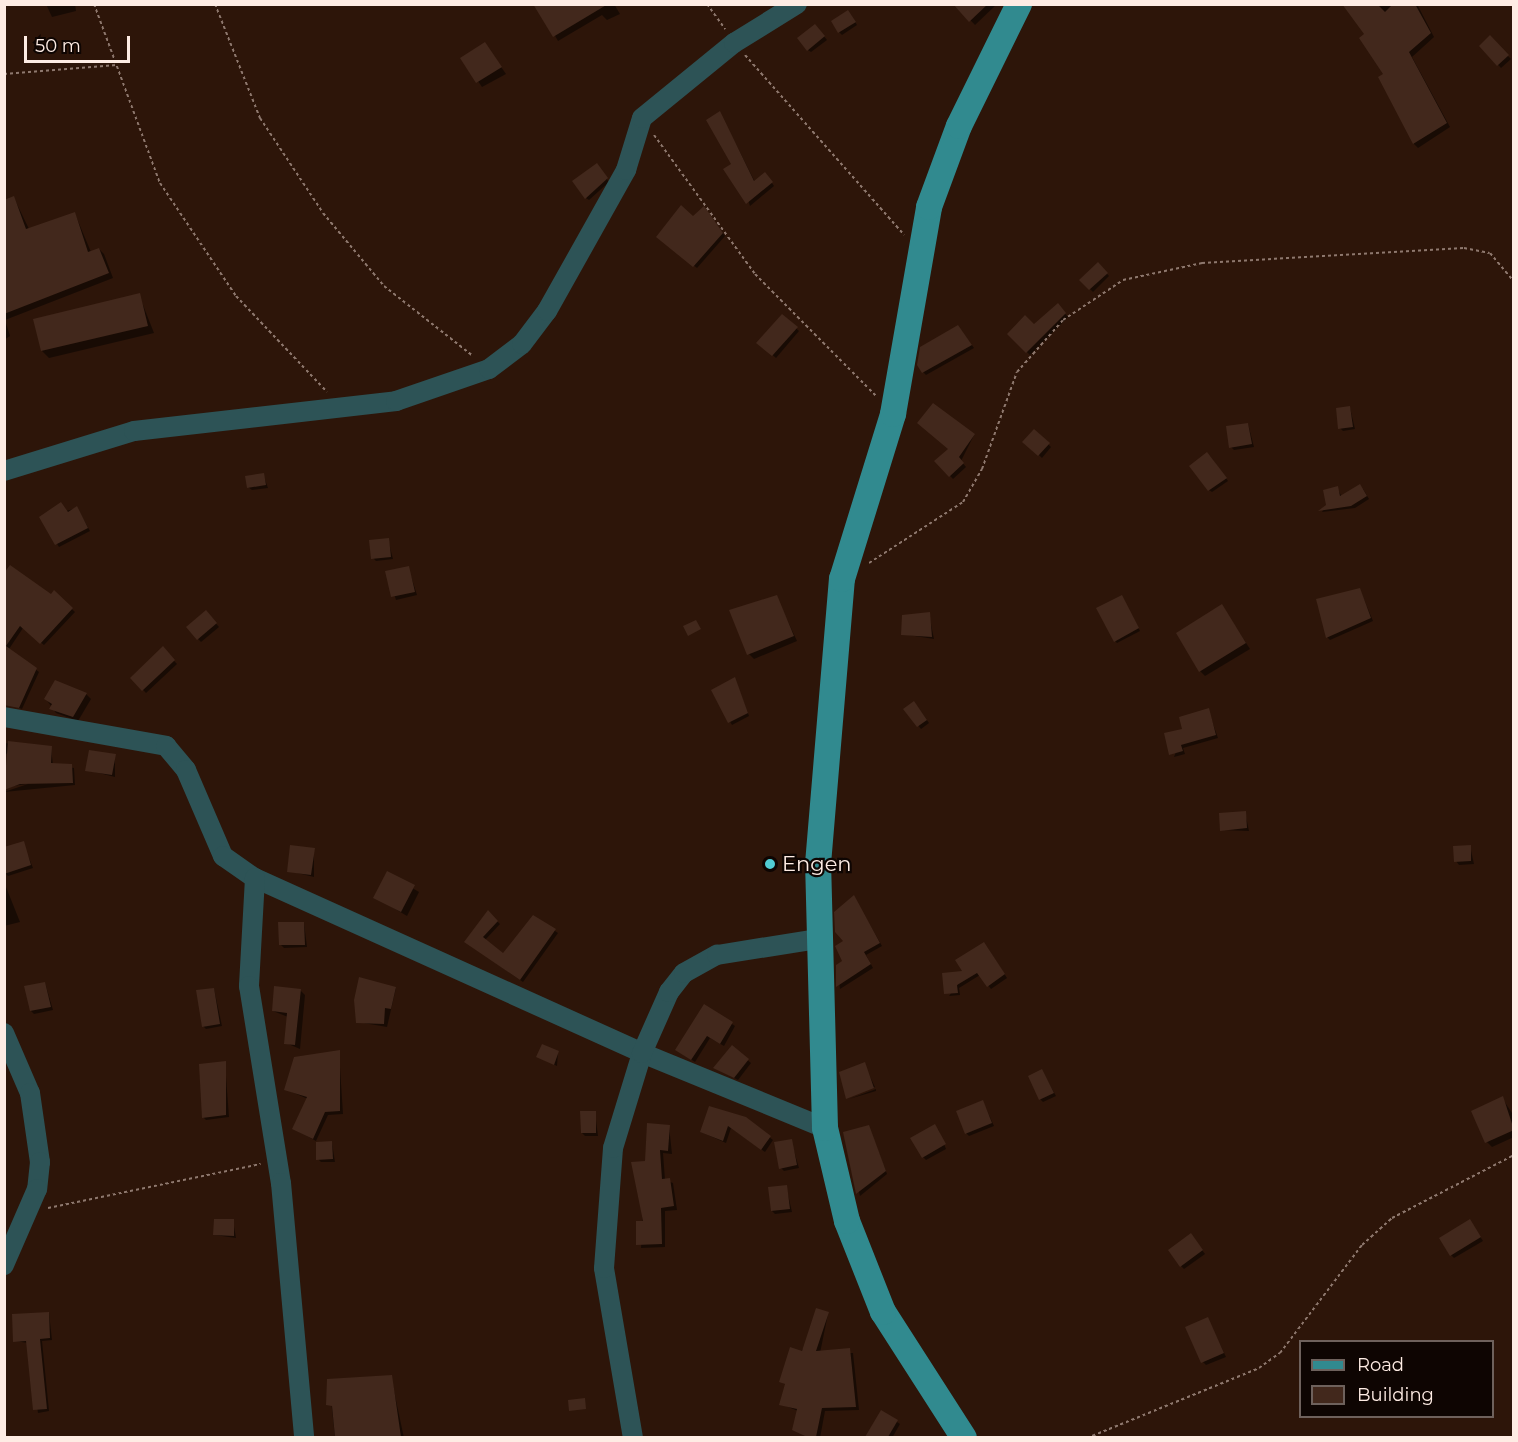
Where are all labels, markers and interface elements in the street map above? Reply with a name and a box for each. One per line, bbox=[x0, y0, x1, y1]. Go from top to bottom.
scale bar bbox=[27, 24, 134, 62]
text: 50 m bbox=[35, 35, 81, 57]
place label: Engen bbox=[782, 851, 852, 877]
marker: Engen bbox=[763, 857, 777, 871]
legend bbox=[1299, 1340, 1494, 1418]
text: Road bbox=[1357, 1354, 1404, 1376]
text: Building bbox=[1357, 1384, 1434, 1406]

